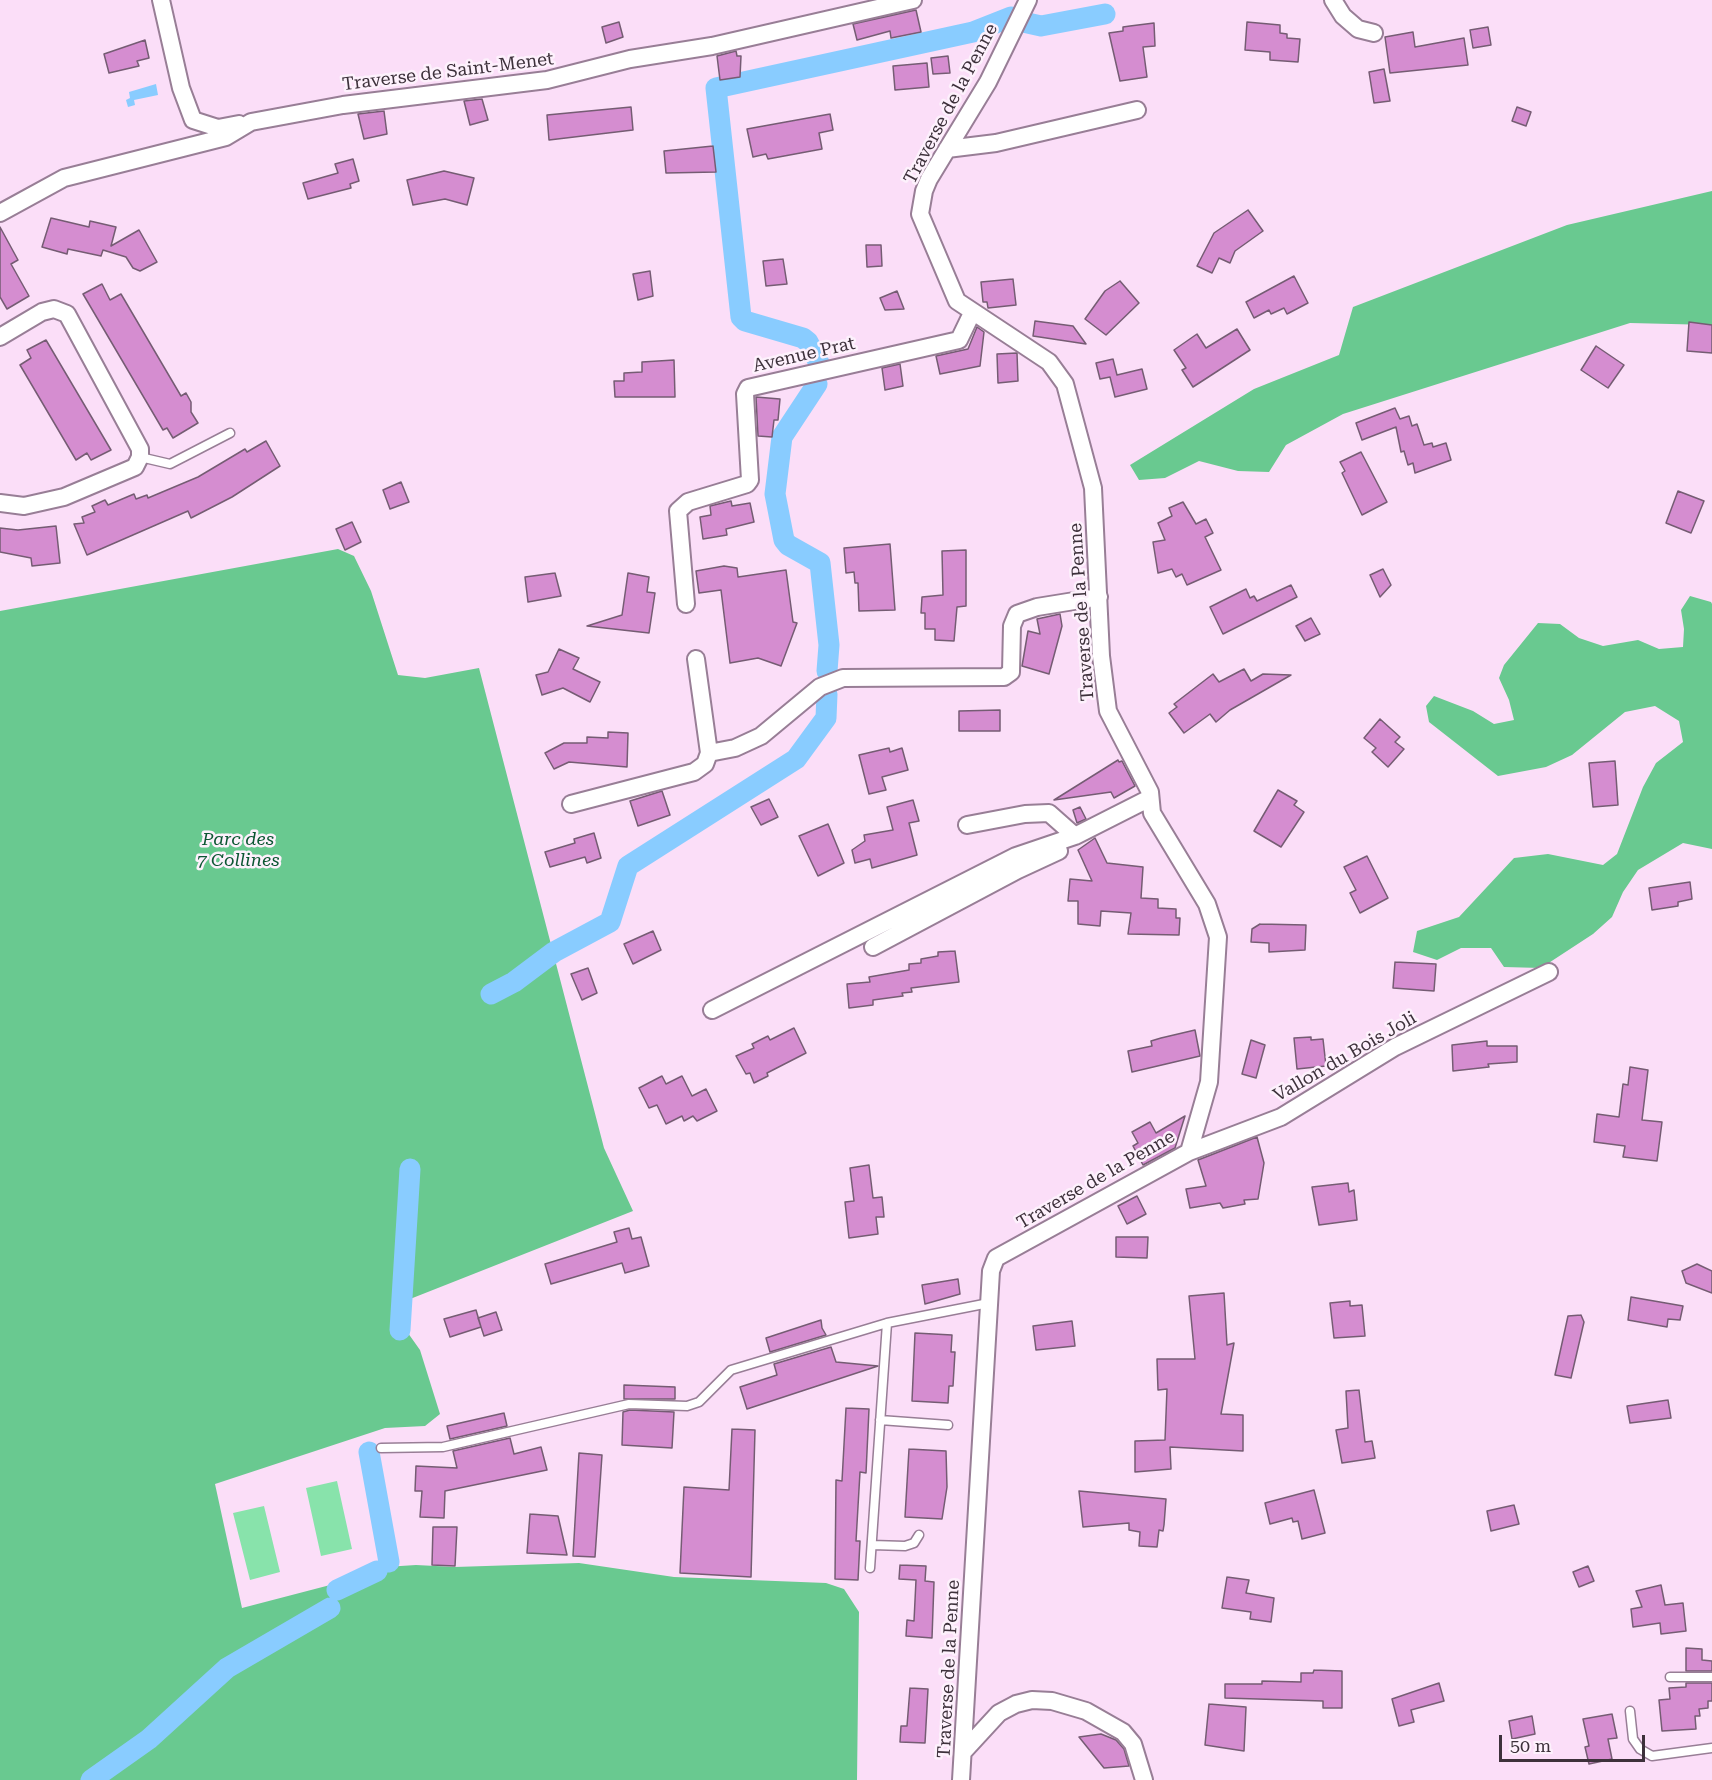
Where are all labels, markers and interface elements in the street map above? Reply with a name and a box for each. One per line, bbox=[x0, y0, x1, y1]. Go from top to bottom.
street label: Traverse de la Penne bbox=[900, 20, 1002, 188]
street label: Traverse de Saint-Menet bbox=[341, 48, 555, 96]
street label: Avenue Prat bbox=[751, 333, 857, 377]
street label: Traverse de la Penne bbox=[1065, 522, 1099, 702]
park label: Parc des 7 Collines bbox=[196, 829, 280, 872]
street label: Vallon du Bois Joli bbox=[1270, 1007, 1420, 1107]
street label: Traverse de la Penne bbox=[1013, 1126, 1179, 1234]
street label: Traverse de la Penne bbox=[934, 1579, 964, 1759]
scale bar bbox=[1502, 1723, 1648, 1761]
text: 50 m bbox=[1510, 1735, 1551, 1756]

